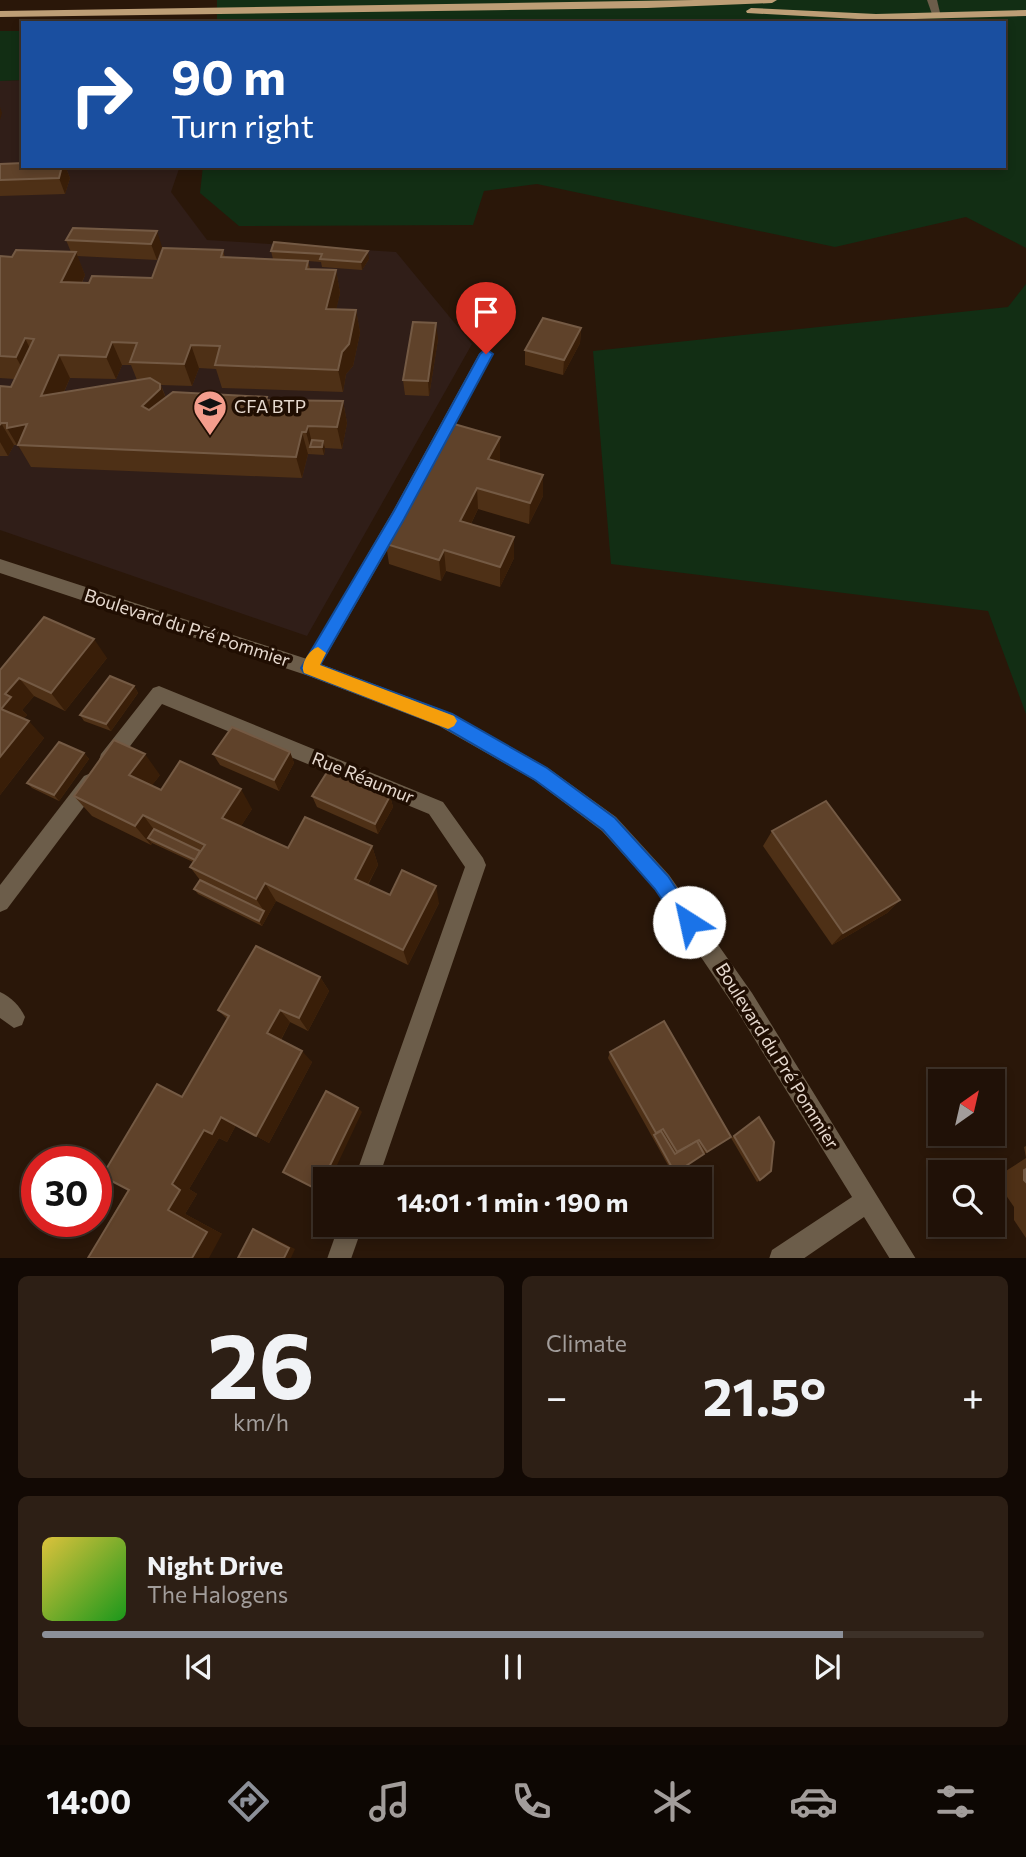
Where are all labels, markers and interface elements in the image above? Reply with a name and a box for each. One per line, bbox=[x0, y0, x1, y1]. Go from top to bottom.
text: 90 m bbox=[171, 45, 286, 105]
icon: right bbox=[56, 49, 147, 140]
text: Turn right bbox=[171, 105, 314, 145]
pin bbox=[456, 282, 516, 354]
icon: arrive bbox=[467, 293, 505, 331]
school or university icon: CFA BTP bbox=[191, 388, 229, 437]
place label: CFA BTP bbox=[234, 395, 306, 417]
street label: Boulevard du Pré Pommier bbox=[82, 583, 293, 671]
street label: Rue Réaumur bbox=[309, 747, 418, 808]
position arrow bbox=[652, 885, 726, 959]
street label: Boulevard du Pré Pommier bbox=[712, 959, 844, 1152]
north arrow bbox=[928, 1069, 1004, 1146]
map controls bbox=[928, 1069, 1005, 1237]
speed limit sign: 30 bbox=[21, 1146, 112, 1237]
button: search bbox=[928, 1160, 1005, 1237]
text: 14:01 · 1 min · 190 m bbox=[397, 1186, 628, 1217]
text: 26 bbox=[207, 1306, 315, 1418]
text: Climate bbox=[546, 1329, 627, 1357]
text: 21.5° bbox=[703, 1363, 826, 1427]
text: − bbox=[546, 1372, 568, 1419]
text: + bbox=[962, 1372, 984, 1419]
text: km/h bbox=[233, 1408, 289, 1436]
text: Night Drive bbox=[147, 1549, 283, 1580]
text: The Halogens bbox=[147, 1580, 288, 1608]
icon: previous bbox=[180, 1648, 218, 1686]
icon: pause bbox=[494, 1648, 532, 1686]
icon: next bbox=[808, 1648, 846, 1686]
icon: directions bbox=[224, 1777, 273, 1826]
icon: music bbox=[365, 1777, 414, 1826]
icon: phone bbox=[507, 1777, 556, 1826]
icon: climate bbox=[648, 1777, 697, 1826]
icon: car bbox=[789, 1777, 838, 1826]
icon: filters bbox=[931, 1777, 980, 1826]
text: 14:00 bbox=[46, 1781, 131, 1821]

